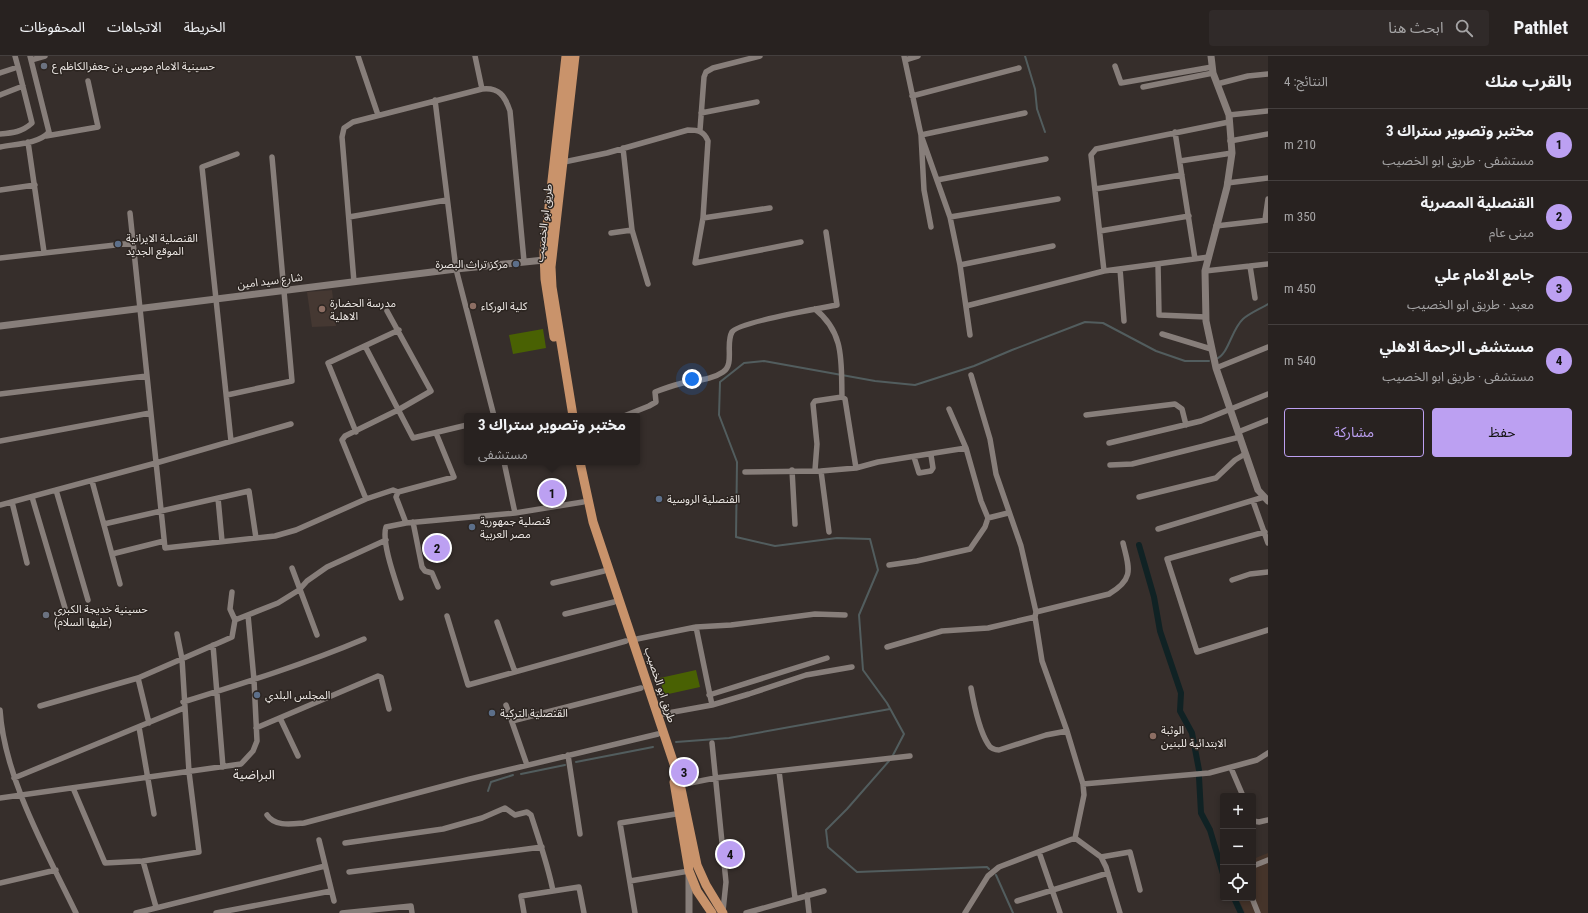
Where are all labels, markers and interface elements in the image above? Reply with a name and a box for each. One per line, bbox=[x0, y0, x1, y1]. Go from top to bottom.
search box bbox=[1209, 10, 1489, 46]
text: Pathlet bbox=[1513, 16, 1568, 39]
icon: search bbox=[1453, 17, 1475, 39]
text: المحفوظات bbox=[20, 19, 85, 35]
text: الاتجاهات bbox=[107, 19, 162, 35]
text: الخريطة bbox=[184, 19, 226, 35]
text: ابحث هنا bbox=[1388, 19, 1443, 37]
place label: حسينية الامام موسى بن جعفرالكاظم ع bbox=[52, 60, 216, 75]
marker: حسينية الامام موسى بن جعفرالكاظم ع bbox=[39, 61, 49, 71]
text: بالقرب منك bbox=[1485, 71, 1572, 91]
text: النتائج: 4 bbox=[1284, 74, 1328, 89]
text: مختبر وتصوير ستراك 3 bbox=[1386, 122, 1534, 140]
text: 210 m bbox=[1284, 137, 1316, 152]
text: 1 bbox=[1556, 137, 1562, 152]
text: مستشفى · طريق ابو الخصيب bbox=[1382, 153, 1534, 168]
street label: طريق ابو الخصيب bbox=[533, 183, 555, 263]
text: القنصلية المصرية bbox=[1421, 194, 1534, 212]
text: 350 m bbox=[1284, 209, 1316, 224]
text: 2 bbox=[1556, 209, 1562, 224]
text: مبنى عام bbox=[1489, 225, 1534, 240]
place label: القنصلية الايرانية الموقع الجديد bbox=[126, 232, 198, 259]
marker: القنصلية الايرانية الموقع الجديد bbox=[113, 239, 123, 249]
place label: مركز تراث البصرة bbox=[435, 258, 508, 271]
marker: مركز تراث البصرة bbox=[511, 259, 521, 269]
text: جامع الامام علي bbox=[1435, 266, 1534, 284]
street label: شارع سيد امين bbox=[237, 271, 304, 292]
text: 450 m bbox=[1284, 281, 1316, 296]
text: 3 bbox=[1556, 281, 1562, 296]
place label: مدرسة الحضارة الاهلية bbox=[330, 297, 396, 323]
text: معبد · طريق ابو الخصيب bbox=[1407, 297, 1534, 312]
place label: كلية الوركاء bbox=[481, 300, 528, 313]
marker: كلية الوركاء bbox=[468, 301, 478, 311]
marker: مدرسة الحضارة الاهلية bbox=[317, 304, 327, 314]
text: مستشفى الرحمة الاهلي bbox=[1380, 338, 1534, 356]
text: 540 m bbox=[1284, 353, 1316, 368]
text: 4 bbox=[1556, 353, 1562, 368]
your location bbox=[682, 369, 702, 389]
text: مستشفى · طريق ابو الخصيب bbox=[1382, 369, 1534, 384]
button: مشاركة bbox=[1284, 408, 1424, 457]
button: حفظ bbox=[1432, 408, 1572, 457]
popup bbox=[464, 413, 640, 465]
text: مختبر وتصوير ستراك 3 bbox=[478, 416, 626, 434]
text: مستشفى bbox=[478, 447, 528, 462]
pin: 1 bbox=[539, 478, 565, 508]
place label: القنصلية الروسية bbox=[667, 493, 740, 506]
marker: القنصلية الروسية bbox=[654, 494, 664, 504]
place label: قنصلية جمهورية مصر العربية bbox=[480, 515, 550, 541]
marker: قنصلية جمهورية مصر العربية bbox=[467, 522, 477, 532]
pin: 2 bbox=[424, 533, 450, 563]
place label: حسينية خديجة الكبرى (عليها السلام) bbox=[54, 603, 148, 630]
marker: حسينية خديجة الكبرى (عليها السلام) bbox=[41, 610, 51, 620]
street label: طريق ابو الخصيب bbox=[641, 646, 678, 724]
place label: المجلس البلدي bbox=[265, 689, 330, 704]
marker: المجلس البلدي bbox=[252, 690, 262, 700]
place label: القنصلية التركية bbox=[500, 707, 568, 720]
marker: القنصلية التركية bbox=[487, 708, 497, 718]
place label: الوثبة الابتدائية للبنين bbox=[1161, 724, 1226, 750]
marker: الوثبة الابتدائية للبنين bbox=[1148, 731, 1158, 741]
pin: 3 bbox=[671, 757, 697, 787]
district label: البراضية bbox=[233, 767, 275, 782]
map controls bbox=[1220, 793, 1256, 901]
button: + bbox=[1220, 793, 1256, 829]
button: − bbox=[1220, 829, 1256, 865]
pin: 4 bbox=[717, 839, 743, 869]
button: locate bbox=[1220, 865, 1256, 901]

